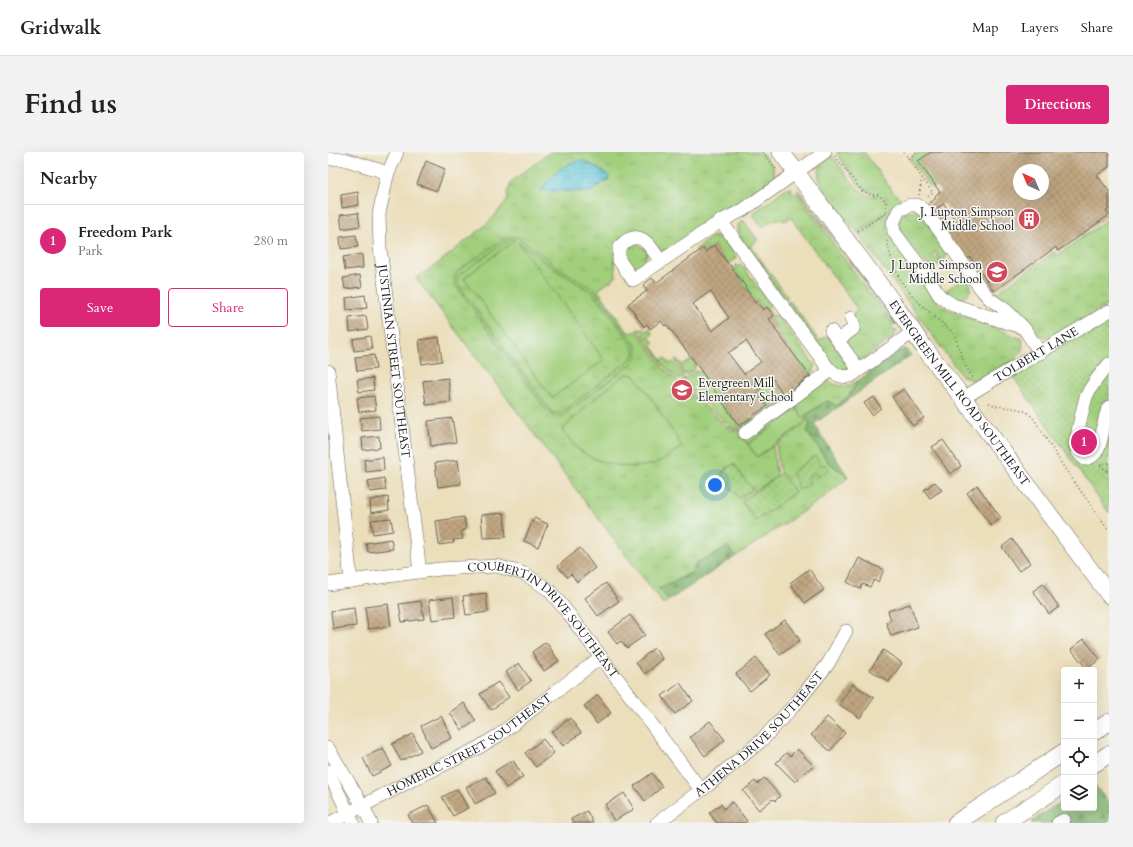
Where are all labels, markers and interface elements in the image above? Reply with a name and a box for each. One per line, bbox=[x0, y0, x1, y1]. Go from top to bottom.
text: Gridwalk bbox=[20, 15, 101, 41]
text: Map bbox=[972, 18, 999, 37]
text: Layers bbox=[1021, 18, 1059, 37]
text: Share bbox=[1081, 18, 1113, 37]
text: Find us bbox=[24, 85, 117, 123]
button: Directions bbox=[1006, 85, 1109, 124]
north arrow bbox=[1013, 164, 1049, 200]
text: Nearby bbox=[40, 167, 97, 190]
place label: J. Lupton Simpson Middle School bbox=[918, 204, 1014, 234]
building icon: J. Lupton Simpson Middle School bbox=[1016, 206, 1042, 232]
text: Freedom Park bbox=[78, 222, 173, 242]
text: 1 bbox=[50, 232, 56, 250]
text: 280 m bbox=[254, 232, 288, 250]
text: Park bbox=[78, 242, 103, 260]
place label: J Lupton Simpson Middle School bbox=[889, 257, 982, 287]
school or university icon: J Lupton Simpson Middle School bbox=[984, 259, 1010, 285]
street label: JUSTINIAN STREET SOUTHEAST bbox=[374, 262, 414, 459]
button: Save bbox=[40, 288, 160, 327]
button: Share bbox=[168, 288, 288, 327]
street label: EVERGREEN MILL ROAD SOUTHEAST bbox=[886, 297, 1034, 489]
street label: TOLBERT LANE bbox=[991, 323, 1081, 386]
place label: Evergreen Mill Elementary School bbox=[698, 375, 793, 405]
school or university icon: Evergreen Mill Elementary School bbox=[669, 377, 695, 403]
pin: 1 bbox=[1071, 427, 1097, 457]
your location bbox=[705, 475, 725, 495]
street label: COUBERTIN DRIVE SOUTHEAST bbox=[467, 558, 622, 682]
map controls bbox=[1061, 667, 1097, 811]
button: + bbox=[1061, 667, 1097, 703]
street label: ATHENA DRIVE SOUTHEAST bbox=[691, 668, 827, 800]
street label: HOMERIC STREET SOUTHEAST bbox=[384, 689, 555, 800]
button: − bbox=[1061, 703, 1097, 739]
button: locate bbox=[1061, 739, 1097, 775]
button: layers bbox=[1061, 775, 1097, 811]

